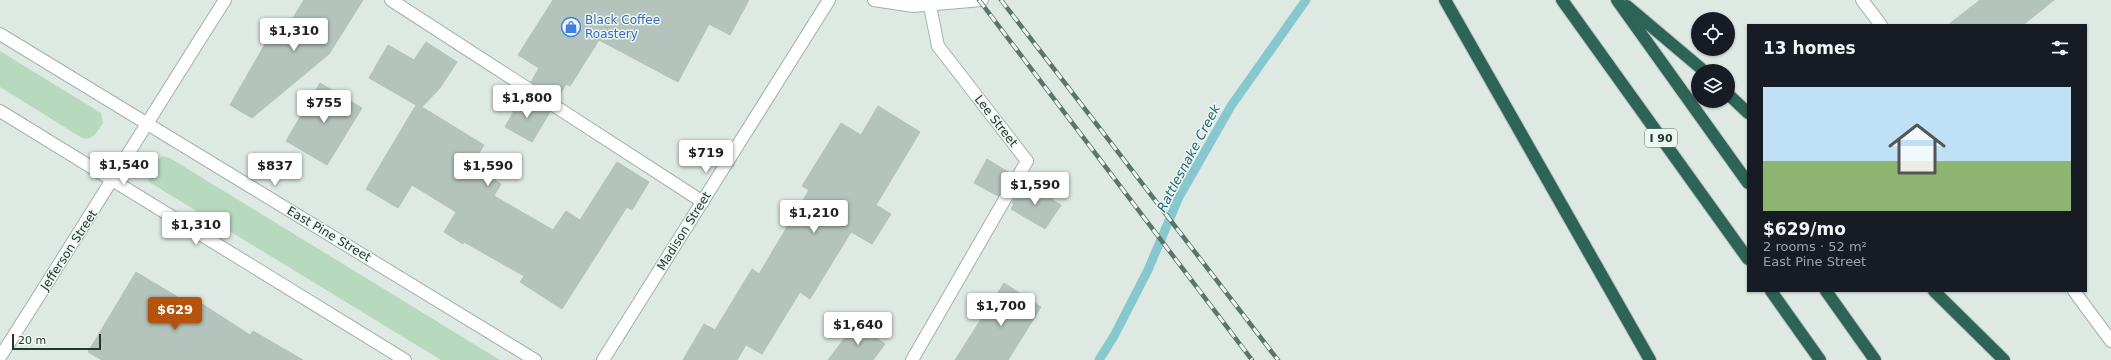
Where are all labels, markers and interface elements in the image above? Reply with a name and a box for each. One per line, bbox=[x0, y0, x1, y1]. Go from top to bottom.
map controls bbox=[1691, 12, 1735, 108]
button: locate bbox=[1691, 12, 1735, 56]
place label: Black Coffee Roastery bbox=[585, 13, 660, 41]
shop icon: Black Coffee Roastery bbox=[560, 16, 582, 38]
pin: $1,310 bbox=[261, 18, 327, 52]
text: $1,310 bbox=[269, 23, 319, 38]
icon: filters bbox=[2049, 37, 2071, 59]
text: 13 homes bbox=[1763, 38, 1856, 58]
button: layers bbox=[1691, 64, 1735, 108]
pin: $1,800 bbox=[494, 85, 560, 119]
pin: $755 bbox=[300, 90, 348, 124]
text: $1,800 bbox=[502, 90, 552, 105]
street label: Lee Street bbox=[972, 92, 1021, 150]
text: $755 bbox=[306, 95, 342, 110]
water label: Rattlesnake Creek bbox=[1154, 102, 1223, 214]
icon: home bbox=[1881, 113, 1953, 185]
road number: I 90 bbox=[1645, 129, 1677, 147]
pin: $719 bbox=[682, 140, 730, 174]
text: $719 bbox=[688, 145, 724, 160]
pin: $1,540 bbox=[91, 152, 157, 186]
pin: $837 bbox=[251, 153, 299, 187]
pin: $1,590 bbox=[455, 153, 521, 187]
text: $1,540 bbox=[99, 157, 149, 172]
text: $837 bbox=[257, 158, 293, 173]
text: $1,590 bbox=[463, 158, 513, 173]
pin: $1,590 bbox=[1002, 172, 1068, 206]
text: $1,590 bbox=[1010, 177, 1060, 192]
street label: Madison Street bbox=[654, 189, 714, 273]
pin: $1,210 bbox=[781, 200, 847, 234]
street label: East Pine Street bbox=[285, 203, 374, 265]
text: $1,210 bbox=[789, 205, 839, 220]
street label: Jefferson Street bbox=[37, 207, 100, 294]
pin: $1,310 bbox=[163, 212, 229, 246]
text: $1,310 bbox=[171, 217, 221, 232]
text: $629/mo bbox=[1763, 219, 1846, 239]
text: 2 rooms · 52 m² bbox=[1763, 239, 1867, 254]
text: East Pine Street bbox=[1763, 254, 1866, 269]
pin: $1,700 bbox=[968, 293, 1034, 327]
pin: $629 bbox=[151, 297, 199, 331]
text: $1,700 bbox=[976, 298, 1026, 313]
text: $629 bbox=[157, 302, 193, 317]
pin: $1,640 bbox=[825, 312, 891, 346]
text: $1,640 bbox=[833, 317, 883, 332]
scale bar bbox=[12, 332, 101, 351]
text: 20 m bbox=[18, 334, 46, 347]

